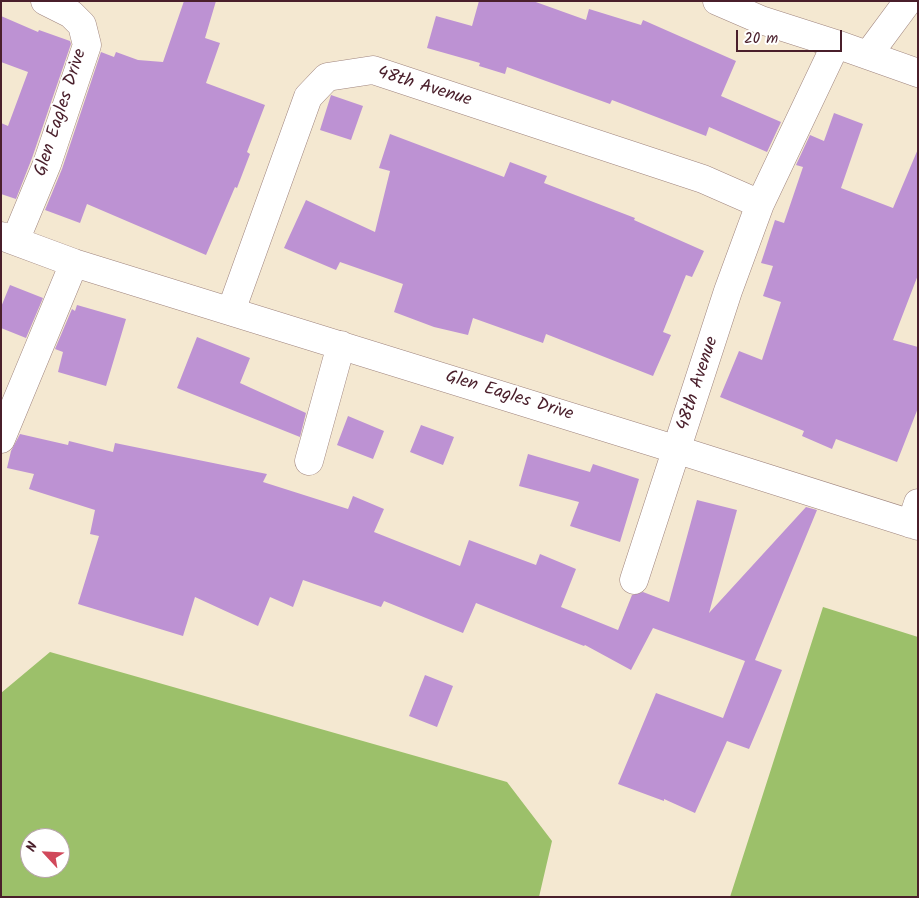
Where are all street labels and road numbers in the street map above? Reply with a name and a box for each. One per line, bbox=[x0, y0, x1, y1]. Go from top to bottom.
street label: Glen Eagles Drive bbox=[31, 47, 93, 179]
street label: 48th Avenue bbox=[374, 63, 474, 113]
street label: 48th Avenue bbox=[674, 334, 724, 434]
street label: Glen Eagles Drive bbox=[442, 367, 576, 427]

